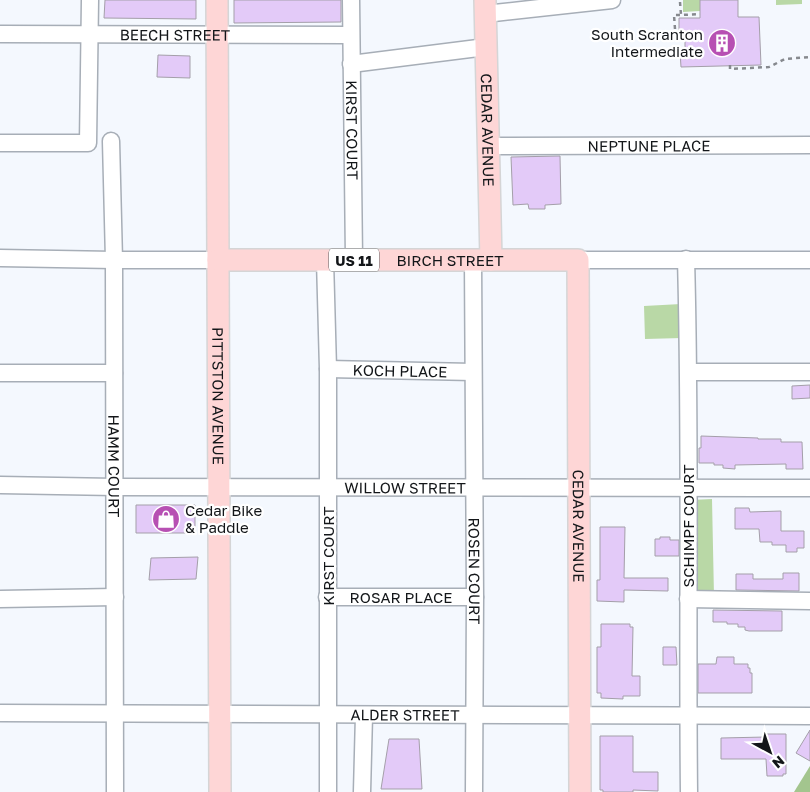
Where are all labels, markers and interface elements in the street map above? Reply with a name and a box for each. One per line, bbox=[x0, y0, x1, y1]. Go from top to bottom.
street label: BEECH STREET bbox=[120, 25, 230, 44]
place label: South Scranton Intermediate bbox=[591, 25, 703, 60]
building icon: South Scranton Intermediate bbox=[707, 28, 737, 58]
street label: CEDAR AVENUE bbox=[478, 73, 498, 187]
street label: KIRST COURT bbox=[343, 80, 362, 180]
street label: NEPTUNE PLACE bbox=[588, 136, 710, 155]
road number: US 11 bbox=[329, 248, 379, 272]
street label: BIRCH STREET bbox=[396, 251, 504, 269]
street label: PITTSTON AVENUE bbox=[209, 327, 228, 465]
street label: KOCH PLACE bbox=[353, 361, 447, 380]
street label: HAMM COURT bbox=[105, 415, 123, 517]
street label: SCHIMPF COURT bbox=[679, 465, 697, 587]
street label: CEDAR AVENUE bbox=[570, 469, 588, 583]
street label: WILLOW STREET bbox=[344, 478, 466, 497]
place label: Cedar Bike & Paddle bbox=[185, 501, 262, 536]
shop icon: Cedar Bike & Paddle bbox=[151, 504, 181, 534]
street label: KIRST COURT bbox=[319, 506, 337, 606]
street label: ROSEN COURT bbox=[466, 517, 484, 624]
street label: ROSAR PLACE bbox=[350, 588, 452, 606]
street label: ALDER STREET bbox=[350, 705, 460, 724]
north arrow bbox=[745, 727, 795, 777]
text: N bbox=[769, 752, 788, 772]

